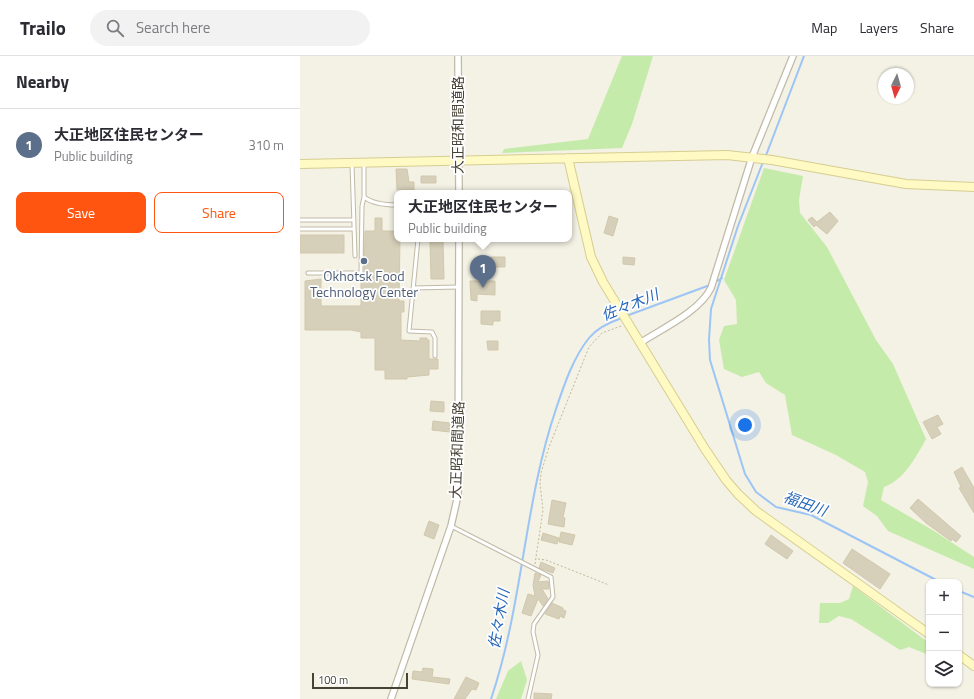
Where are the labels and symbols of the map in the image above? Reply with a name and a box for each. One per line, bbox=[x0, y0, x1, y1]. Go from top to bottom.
north arrow bbox=[878, 68, 914, 104]
street label: 大正昭和間道路 bbox=[447, 76, 468, 174]
pin: 1 bbox=[470, 255, 496, 288]
marker: Okhotsk Food Technology Center bbox=[359, 256, 369, 266]
place label: Okhotsk Food Technology Center bbox=[310, 265, 418, 302]
water label: 佐々木川 bbox=[598, 282, 664, 326]
street label: 大正昭和間道路 bbox=[444, 401, 469, 499]
your location bbox=[735, 415, 755, 435]
water label: 福田川 bbox=[780, 485, 832, 523]
water label: 佐々木川 bbox=[482, 585, 515, 650]
scale bar bbox=[312, 671, 408, 690]

